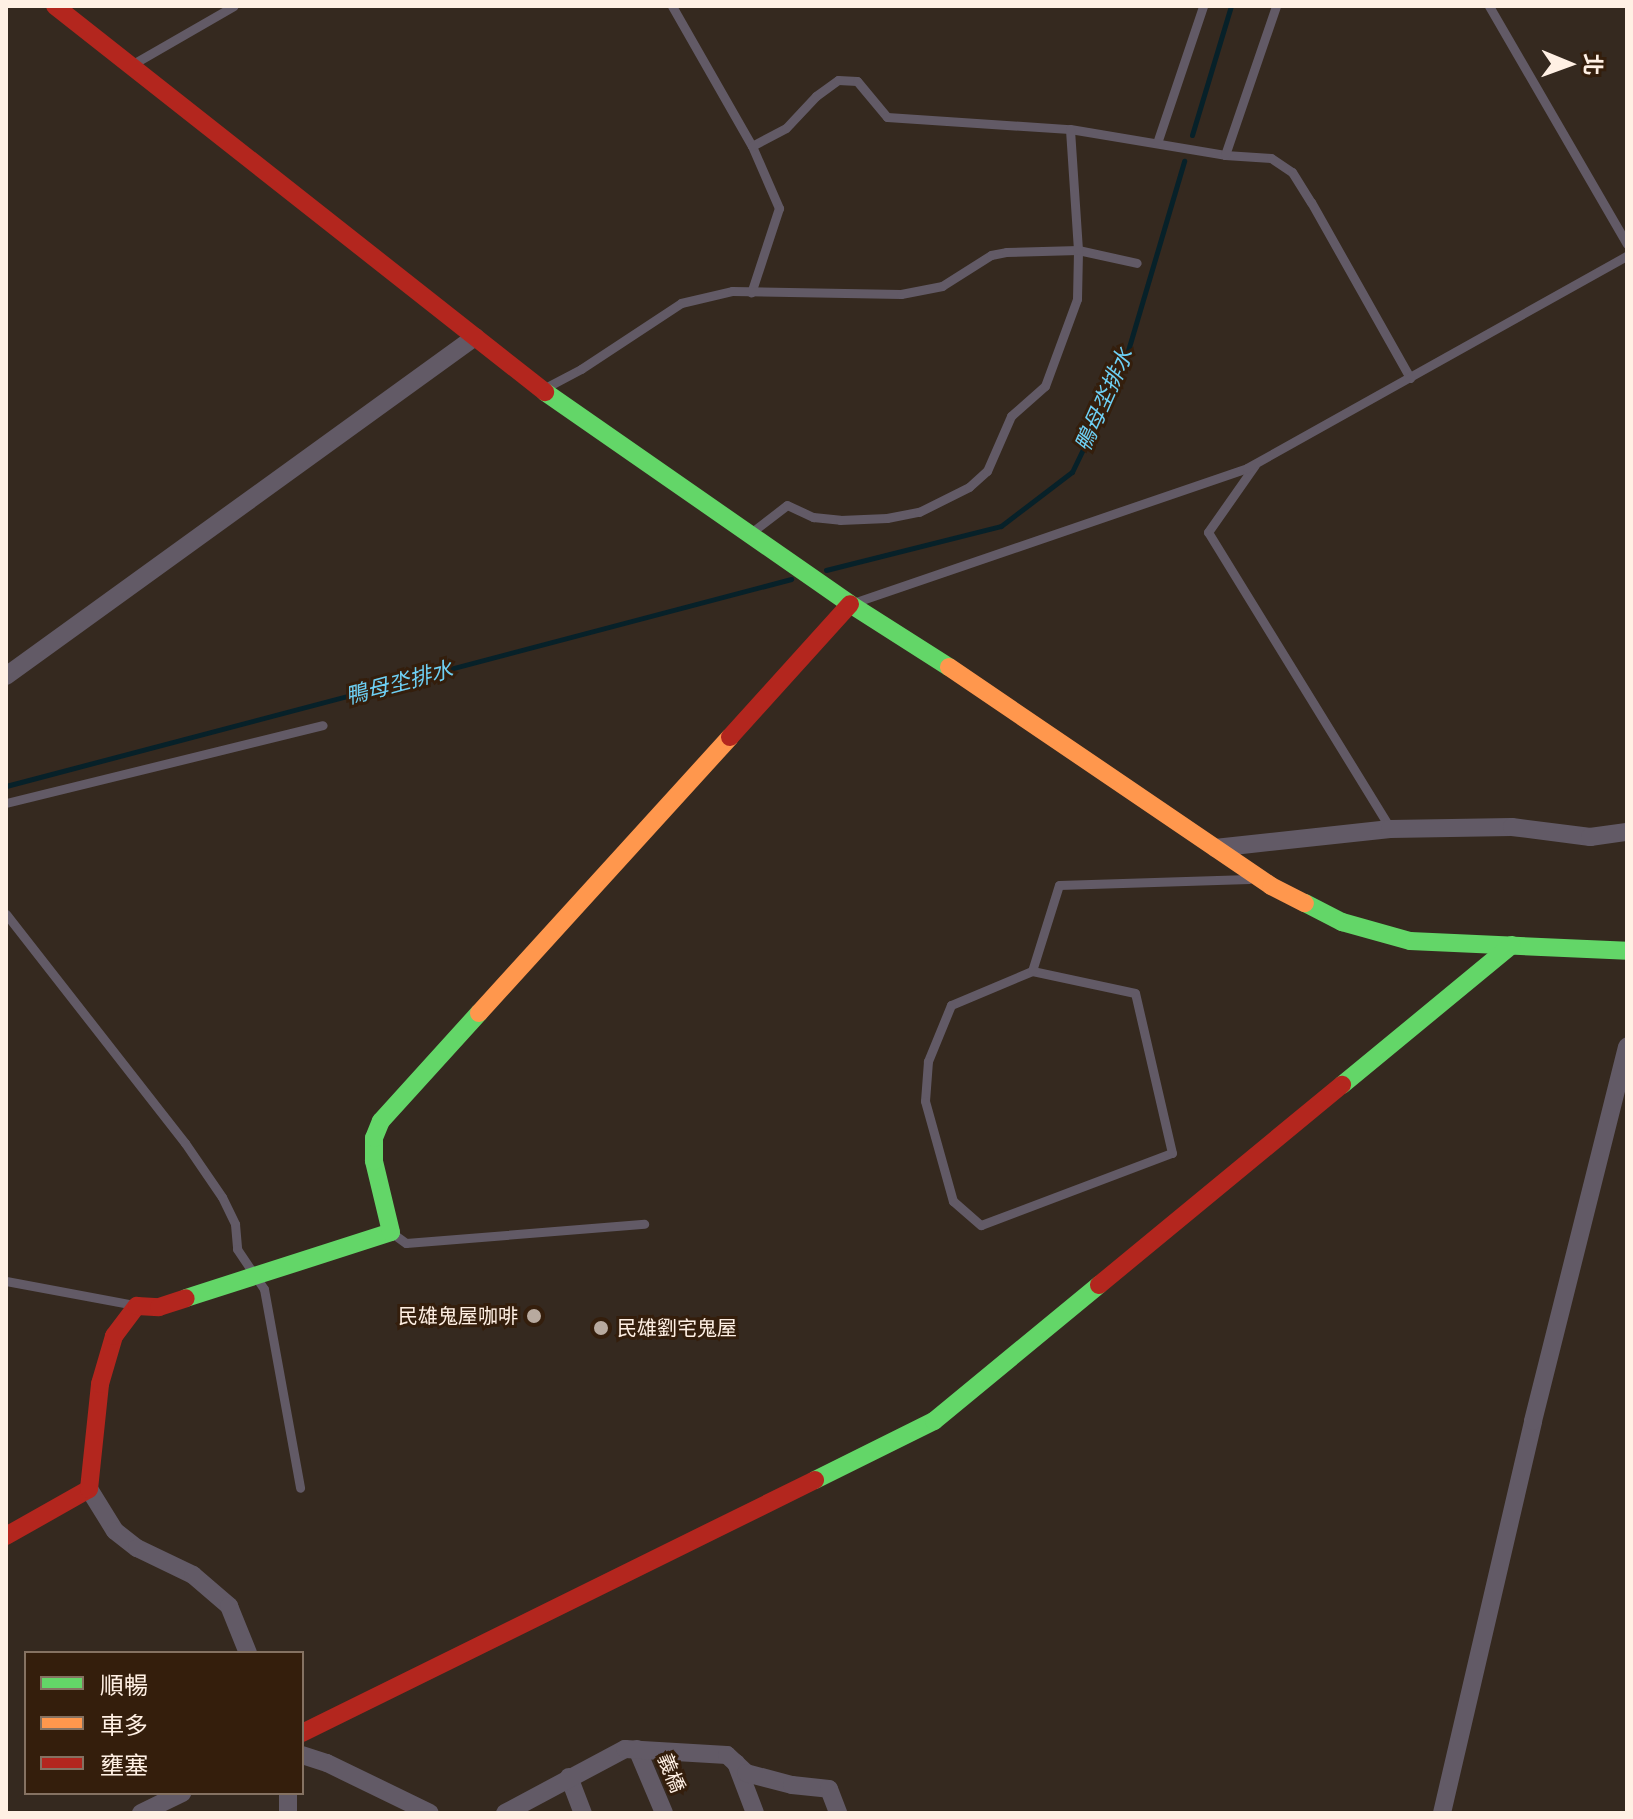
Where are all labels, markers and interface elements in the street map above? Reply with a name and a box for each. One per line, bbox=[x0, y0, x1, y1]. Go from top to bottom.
north arrow bbox=[1529, 24, 1609, 104]
text: 北 bbox=[1579, 53, 1607, 76]
water label: 鴨母坔排水 bbox=[1070, 344, 1138, 456]
water label: 鴨母坔排水 bbox=[342, 656, 456, 710]
place label: 民雄鬼屋咖啡 bbox=[398, 1304, 518, 1328]
marker: 民雄鬼屋咖啡 bbox=[525, 1307, 543, 1325]
place label: 民雄劉宅鬼屋 bbox=[617, 1316, 737, 1340]
marker: 民雄劉宅鬼屋 bbox=[592, 1319, 610, 1337]
legend bbox=[24, 1651, 304, 1795]
text: 順暢 bbox=[100, 1670, 148, 1701]
text: 車多 bbox=[100, 1710, 148, 1741]
text: 壅塞 bbox=[100, 1750, 148, 1781]
street label: 義橋 bbox=[652, 1750, 690, 1796]

